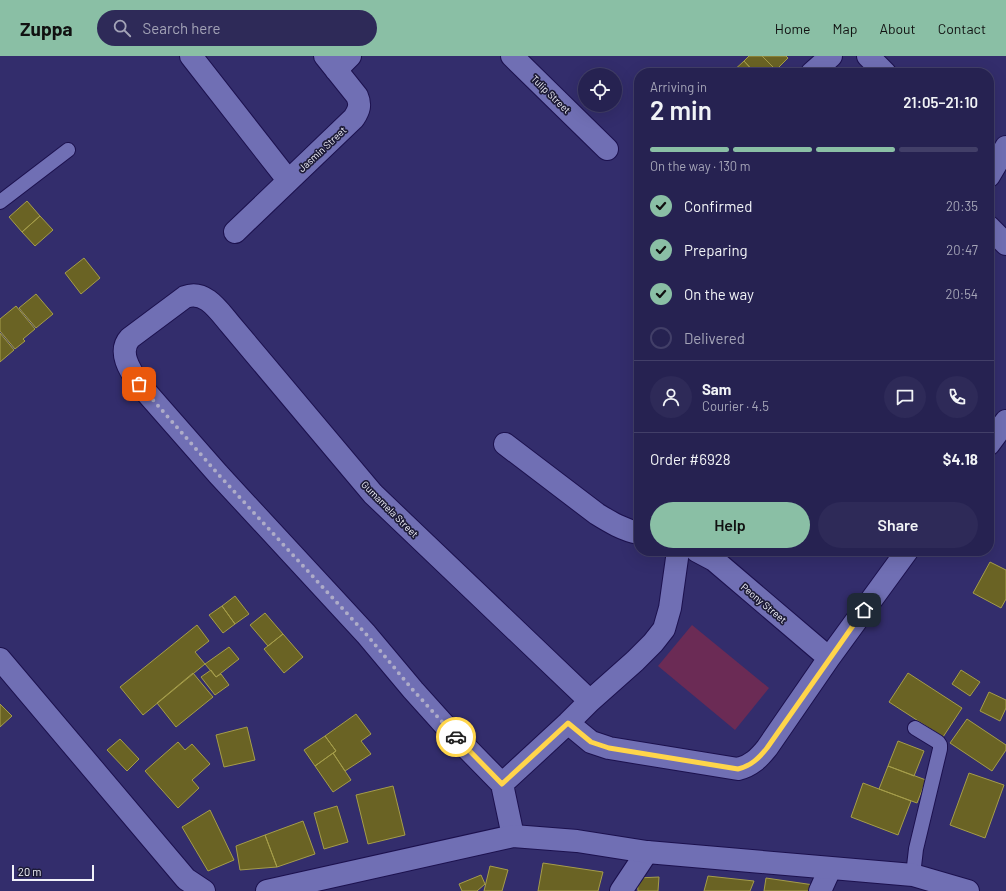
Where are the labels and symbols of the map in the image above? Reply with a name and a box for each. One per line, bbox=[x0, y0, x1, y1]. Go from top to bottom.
street label: Tulip Street bbox=[529, 72, 574, 116]
street label: Jasmin Street bbox=[296, 123, 349, 174]
pin bbox=[122, 367, 156, 401]
street label: Gumamela Street bbox=[359, 478, 421, 540]
street label: Peony Street bbox=[739, 580, 789, 626]
pin bbox=[847, 593, 881, 627]
courier bbox=[436, 717, 476, 757]
scale bar bbox=[12, 863, 94, 882]

